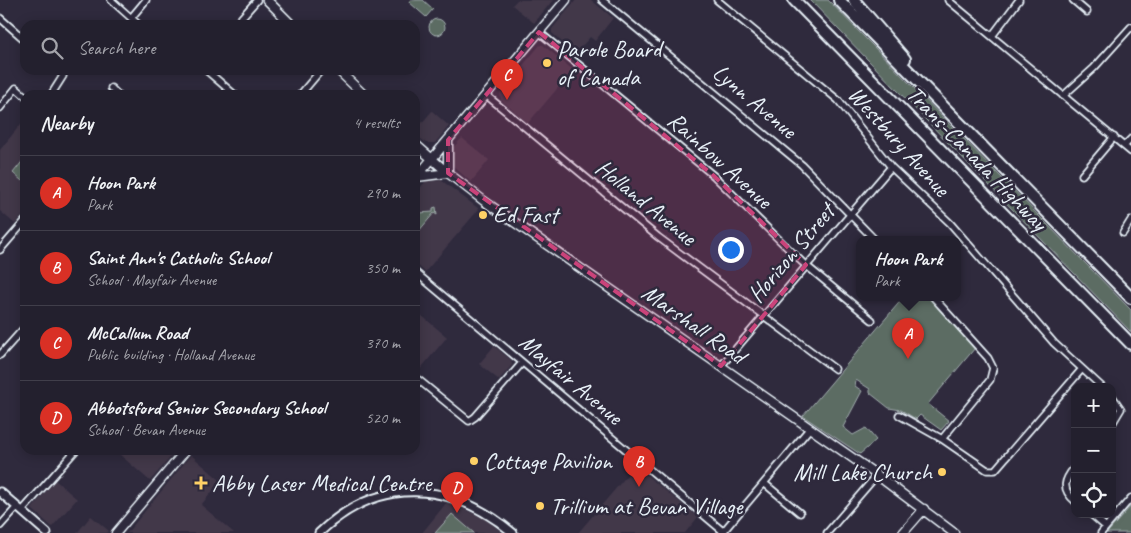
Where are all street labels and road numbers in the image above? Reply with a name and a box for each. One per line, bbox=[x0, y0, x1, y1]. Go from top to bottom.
street label: Lynn Avenue bbox=[707, 57, 805, 146]
street label: Trans-Canada Highway bbox=[900, 79, 1055, 238]
street label: Westbury Avenue bbox=[842, 80, 958, 204]
street label: Rainbow Avenue bbox=[661, 105, 780, 216]
street label: Holland Avenue bbox=[590, 152, 704, 253]
street label: Horizon Street bbox=[741, 195, 843, 309]
street label: Marshall Road bbox=[636, 277, 755, 373]
street label: Mayfair Avenue bbox=[513, 327, 631, 432]

